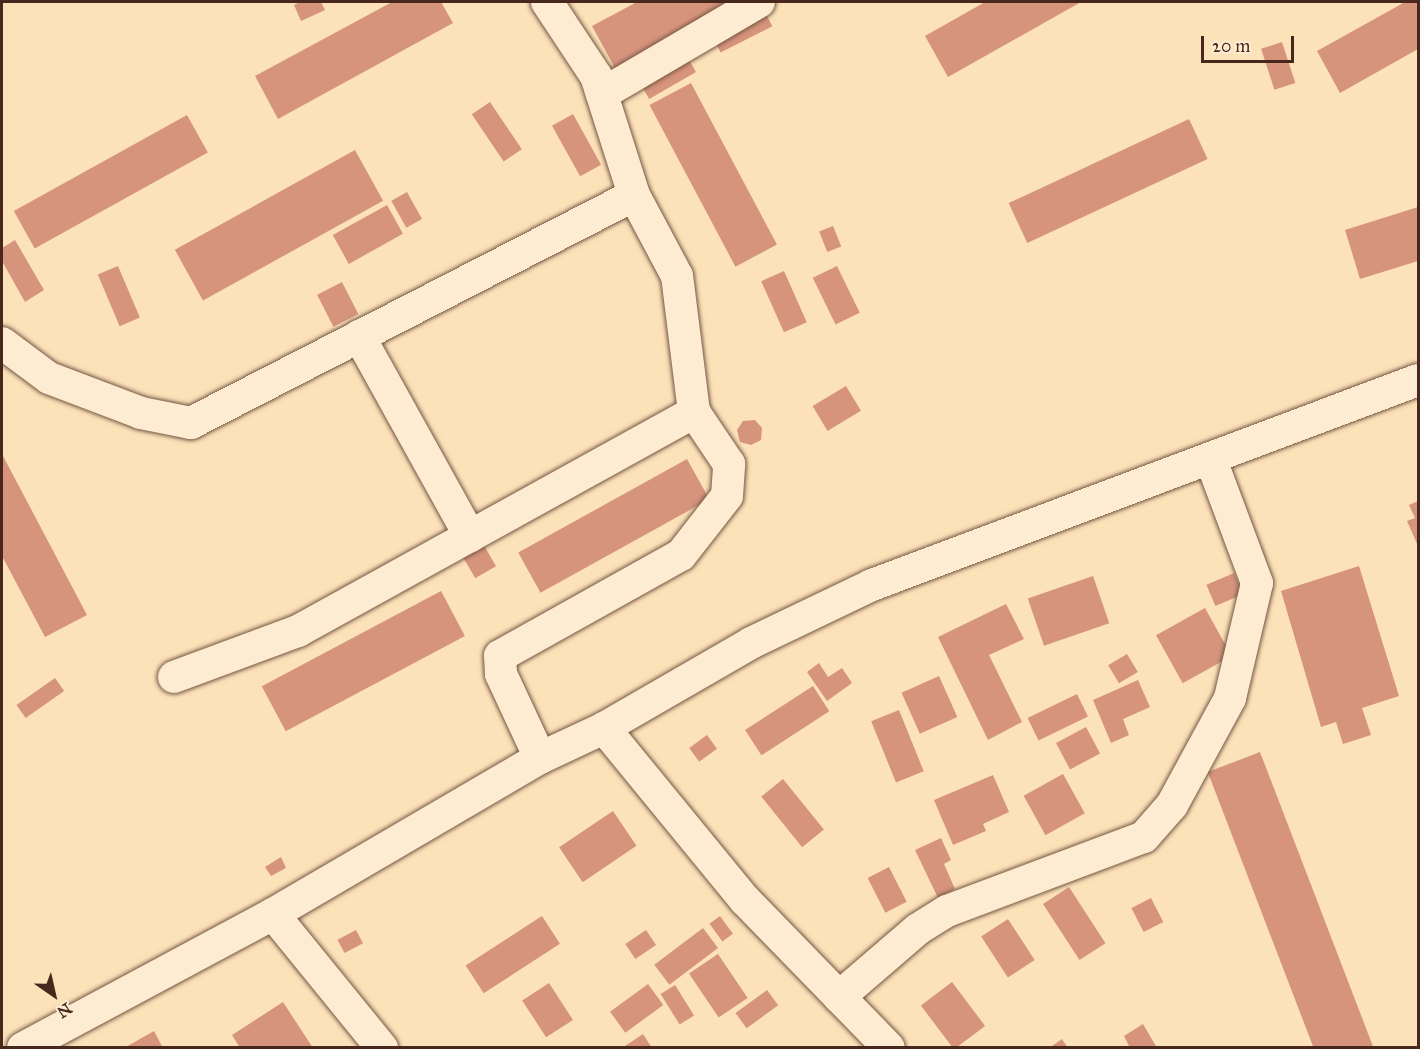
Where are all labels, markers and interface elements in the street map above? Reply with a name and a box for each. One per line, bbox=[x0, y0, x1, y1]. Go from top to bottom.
scale bar bbox=[1204, 24, 1297, 62]
text: 20 m bbox=[1212, 35, 1250, 57]
north arrow bbox=[24, 965, 84, 1025]
text: N bbox=[53, 999, 75, 1022]

